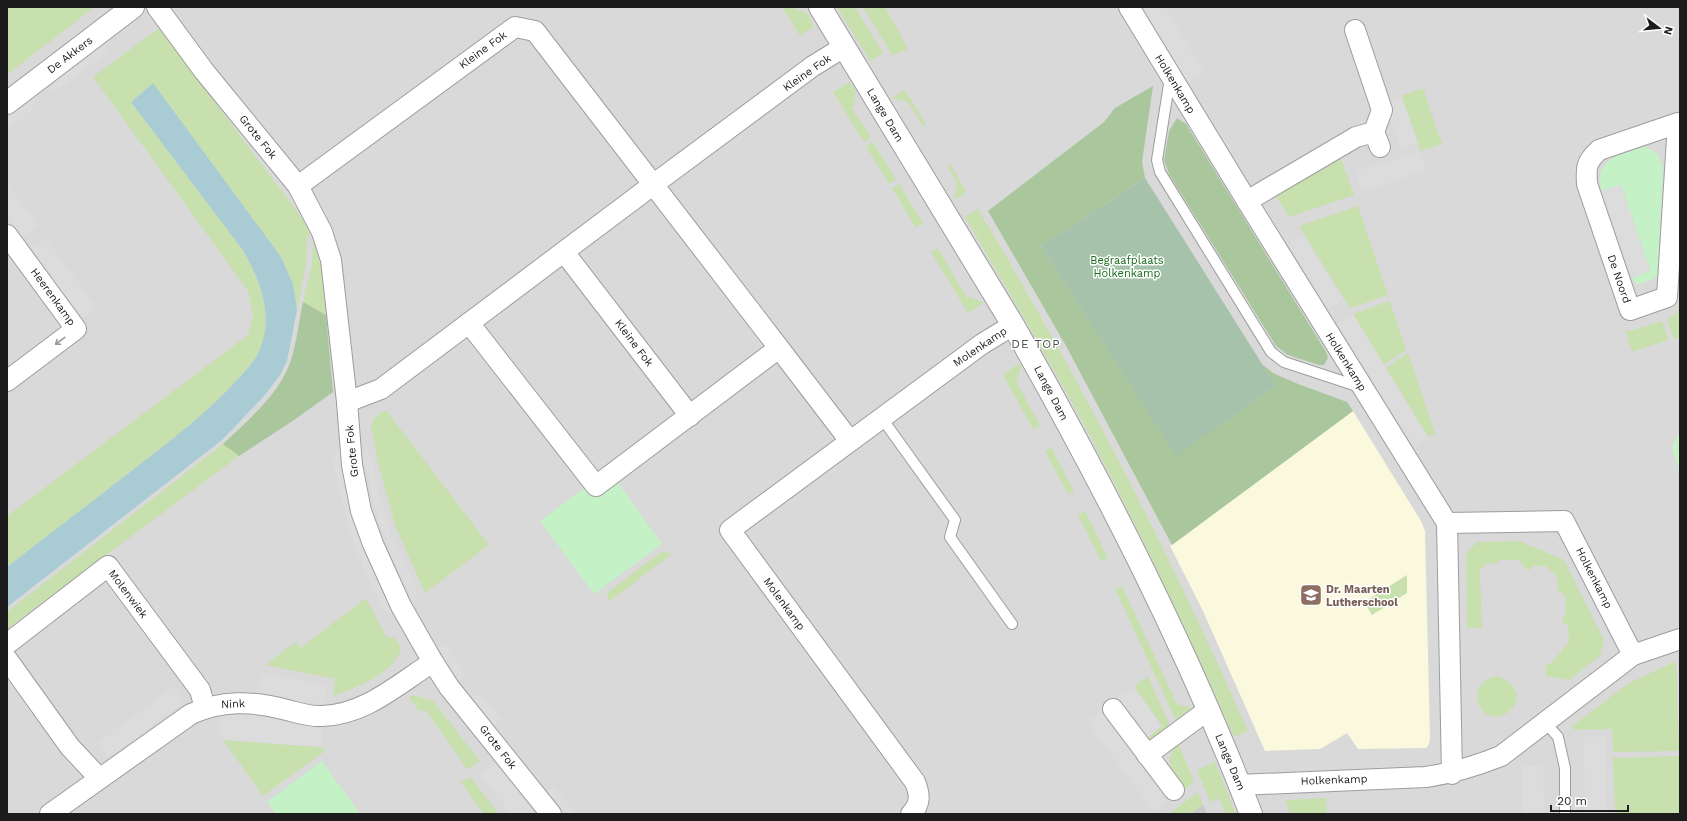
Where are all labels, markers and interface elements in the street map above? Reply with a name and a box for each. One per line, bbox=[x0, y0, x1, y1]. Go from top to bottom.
north arrow bbox=[1639, 8, 1679, 48]
text: N bbox=[1661, 25, 1676, 36]
street label: Kleine Fok bbox=[457, 28, 509, 72]
street label: De Akkers bbox=[45, 34, 95, 76]
street label: Kleine Fok bbox=[780, 52, 834, 94]
street label: Holkenkamp bbox=[1152, 52, 1198, 116]
street label: Lange Dam bbox=[864, 86, 906, 144]
street label: Grote Fok bbox=[236, 113, 280, 161]
street label: De Noord bbox=[1605, 253, 1633, 305]
park label: Begraafplaats Holkenkamp bbox=[1090, 254, 1164, 280]
street label: Heerenkamp bbox=[28, 266, 78, 328]
street label: Kleine Fok bbox=[612, 317, 656, 369]
street label: Molenkamp bbox=[951, 324, 1009, 370]
street label: Holkenkamp bbox=[1323, 330, 1369, 394]
one-way arrow bbox=[54, 337, 65, 345]
district label: DE TOP bbox=[1011, 337, 1061, 351]
street label: Lange Dam bbox=[1031, 363, 1071, 423]
street label: Grote Fok bbox=[343, 424, 361, 478]
street label: Holkenkamp bbox=[1573, 545, 1615, 611]
street label: Molenwiek bbox=[106, 567, 150, 621]
street label: Molenkamp bbox=[760, 575, 808, 633]
school or university icon: Dr. Maarten Lutherschool bbox=[1298, 582, 1324, 608]
place label: Dr. Maarten Lutherschool bbox=[1326, 583, 1398, 609]
street label: Nink bbox=[221, 697, 245, 711]
street label: Grote Fok bbox=[477, 722, 519, 772]
street label: Lange Dam bbox=[1212, 732, 1248, 792]
street label: Holkenkamp bbox=[1300, 772, 1368, 788]
scale bar bbox=[1551, 787, 1628, 813]
text: 20 m bbox=[1557, 794, 1587, 808]

